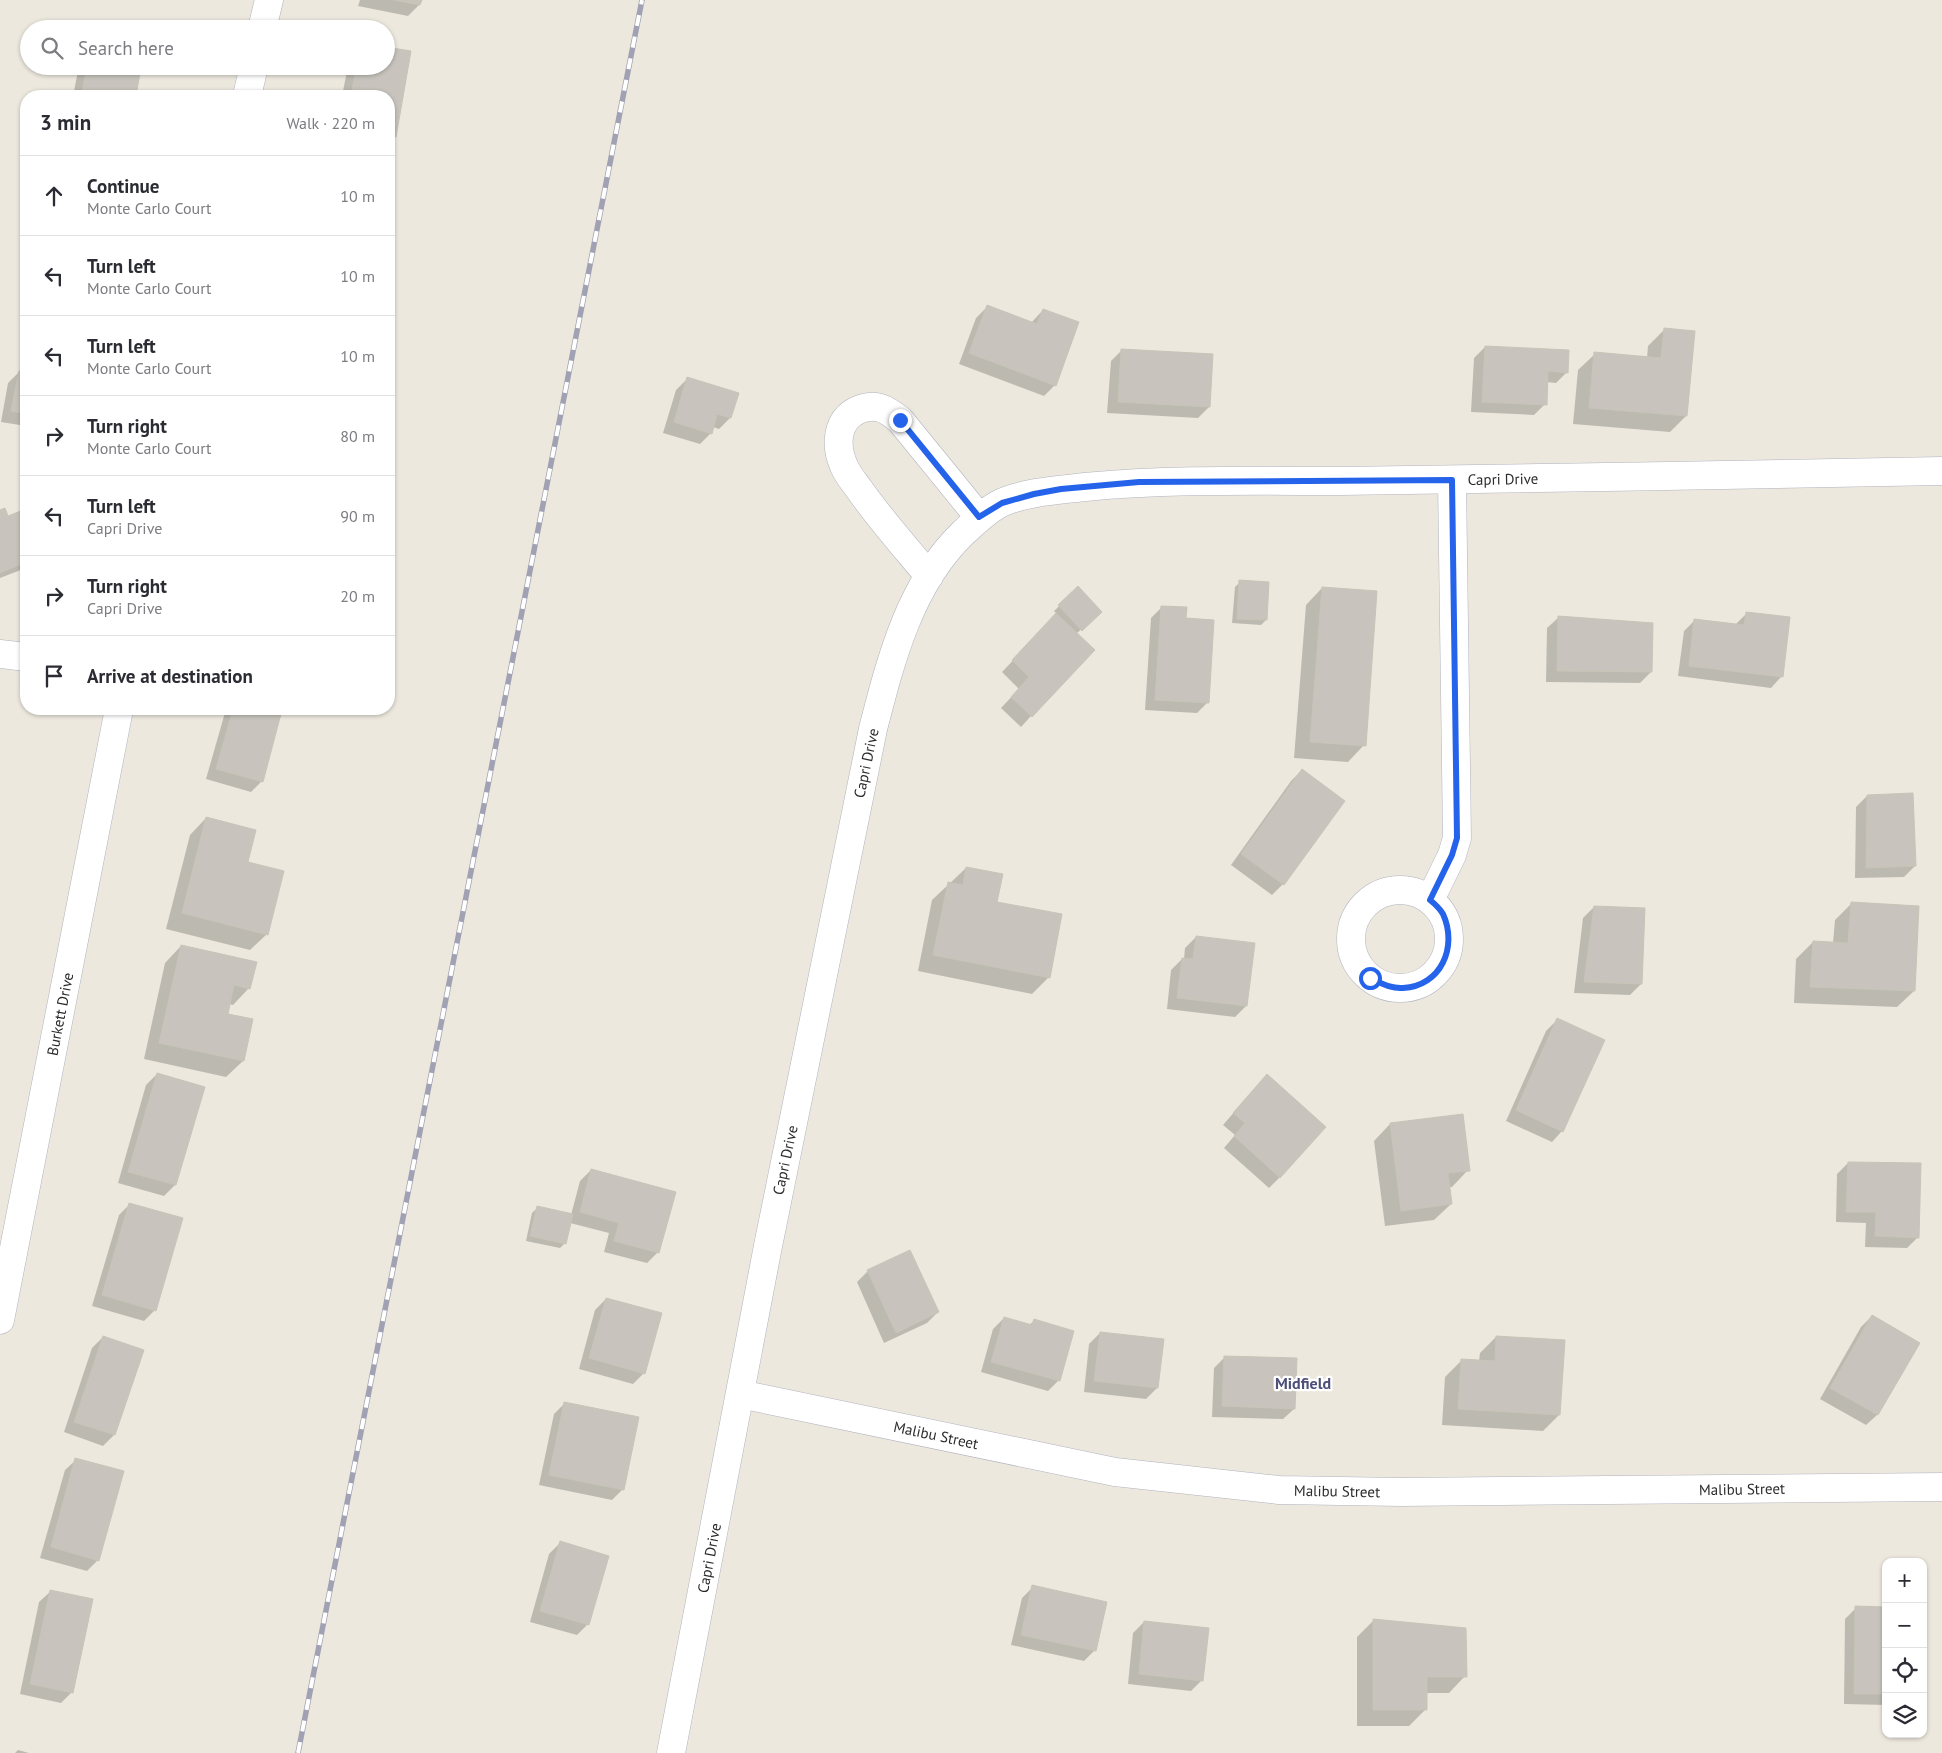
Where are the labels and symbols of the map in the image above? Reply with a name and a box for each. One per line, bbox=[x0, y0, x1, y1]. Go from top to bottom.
route end bbox=[889, 409, 912, 432]
street label: Capri Drive bbox=[1468, 469, 1538, 489]
street label: Capri Drive bbox=[849, 726, 883, 800]
route start bbox=[1359, 967, 1382, 990]
street label: Burkett Drive bbox=[43, 971, 77, 1057]
street label: Capri Drive bbox=[768, 1123, 802, 1197]
district label: Midfield bbox=[1275, 1373, 1331, 1393]
street label: Malibu Street bbox=[892, 1417, 980, 1453]
street label: Malibu Street bbox=[1699, 1479, 1785, 1499]
street label: Malibu Street bbox=[1294, 1481, 1380, 1501]
street label: Capri Drive bbox=[693, 1522, 725, 1594]

